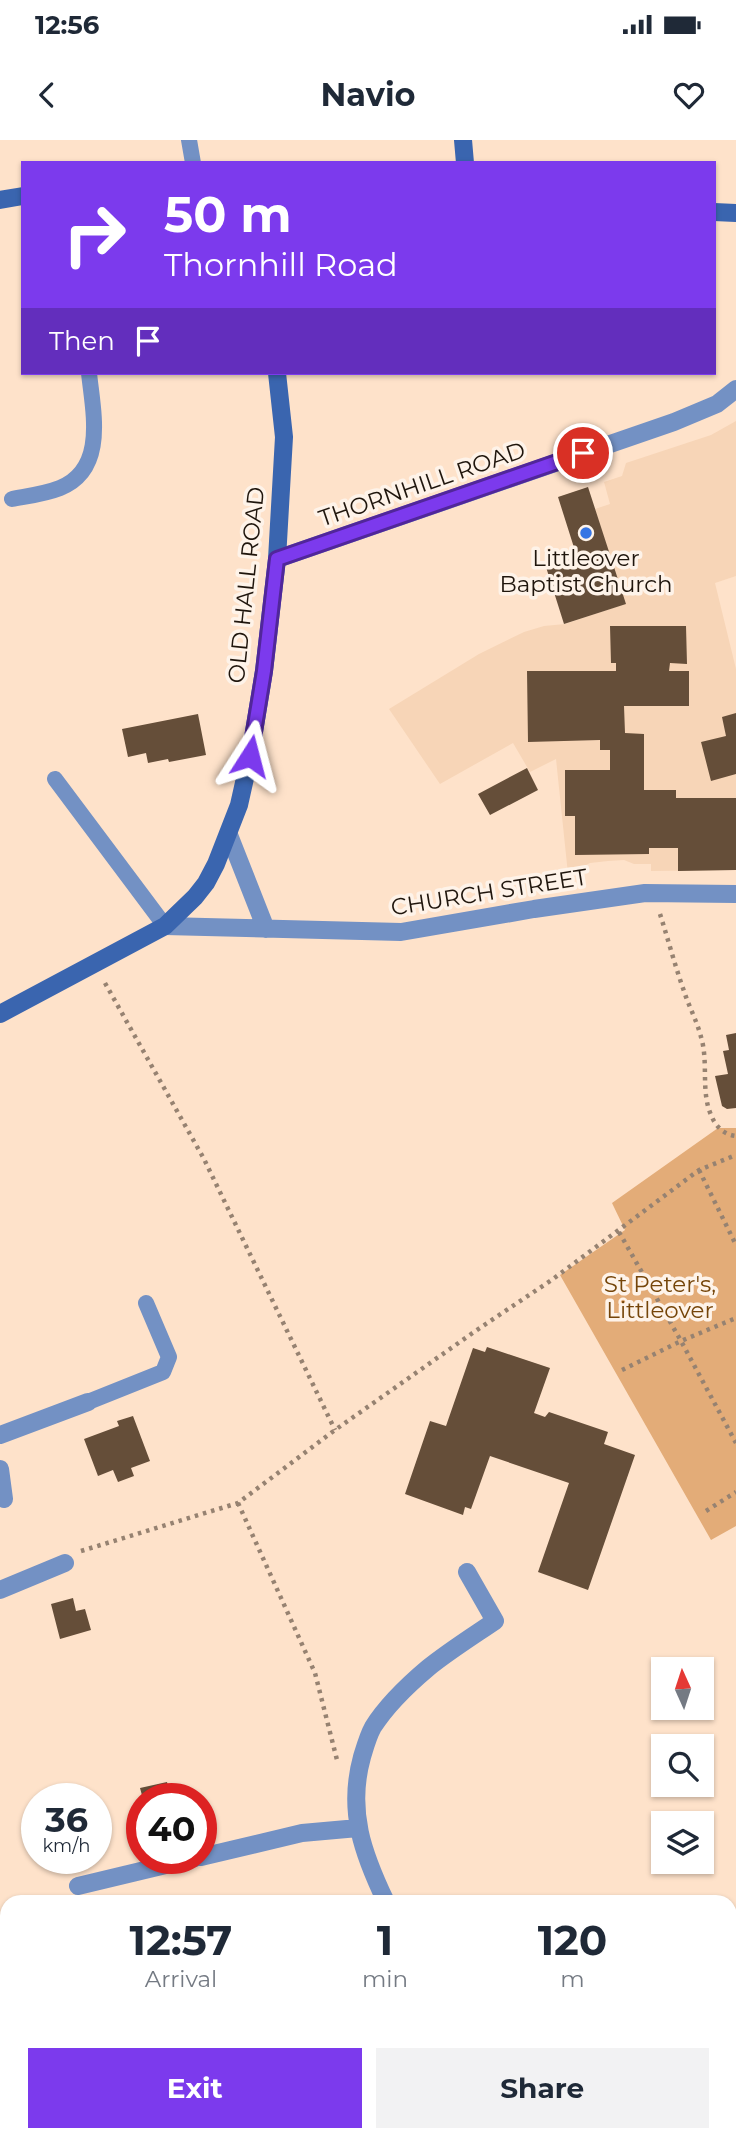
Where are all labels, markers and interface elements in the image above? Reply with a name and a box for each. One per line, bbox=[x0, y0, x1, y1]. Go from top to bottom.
text: 12:56 bbox=[35, 9, 99, 41]
text: Navio bbox=[320, 75, 416, 114]
icon: back bbox=[28, 76, 66, 114]
icon: heart bbox=[670, 76, 708, 114]
text: 50 m bbox=[164, 185, 292, 244]
icon: right bbox=[49, 189, 140, 280]
text: Thornhill Road bbox=[164, 245, 398, 284]
icon: arrive bbox=[129, 322, 167, 360]
text: Then bbox=[49, 325, 115, 357]
pin bbox=[553, 423, 613, 483]
icon: arrive bbox=[564, 434, 602, 472]
street label: THORNHILL ROAD bbox=[315, 436, 529, 532]
street label: OLD HALL ROAD bbox=[222, 485, 270, 685]
marker: Littleover Baptist Church bbox=[578, 525, 594, 541]
place label: Littleover Baptist Church bbox=[499, 544, 673, 598]
position arrow bbox=[213, 719, 287, 793]
street label: CHURCH STREET bbox=[389, 863, 590, 921]
park label: St Peter's, Littleover bbox=[604, 1270, 716, 1324]
north arrow bbox=[651, 1657, 714, 1720]
map controls bbox=[651, 1657, 714, 1874]
button: search bbox=[651, 1734, 714, 1797]
speed limit sign: 40 bbox=[126, 1783, 217, 1874]
text: 36 bbox=[45, 1798, 88, 1841]
button: layers bbox=[651, 1811, 714, 1874]
text: km/h bbox=[42, 1835, 91, 1857]
text: 12:57 bbox=[130, 1914, 232, 1966]
text: 1 bbox=[377, 1914, 393, 1966]
text: 120 bbox=[538, 1914, 607, 1966]
text: Arrival bbox=[145, 1965, 217, 1993]
text: min bbox=[362, 1965, 408, 1993]
text: m bbox=[560, 1965, 585, 1993]
button: Exit bbox=[28, 2048, 362, 2128]
button: Share bbox=[376, 2048, 709, 2128]

